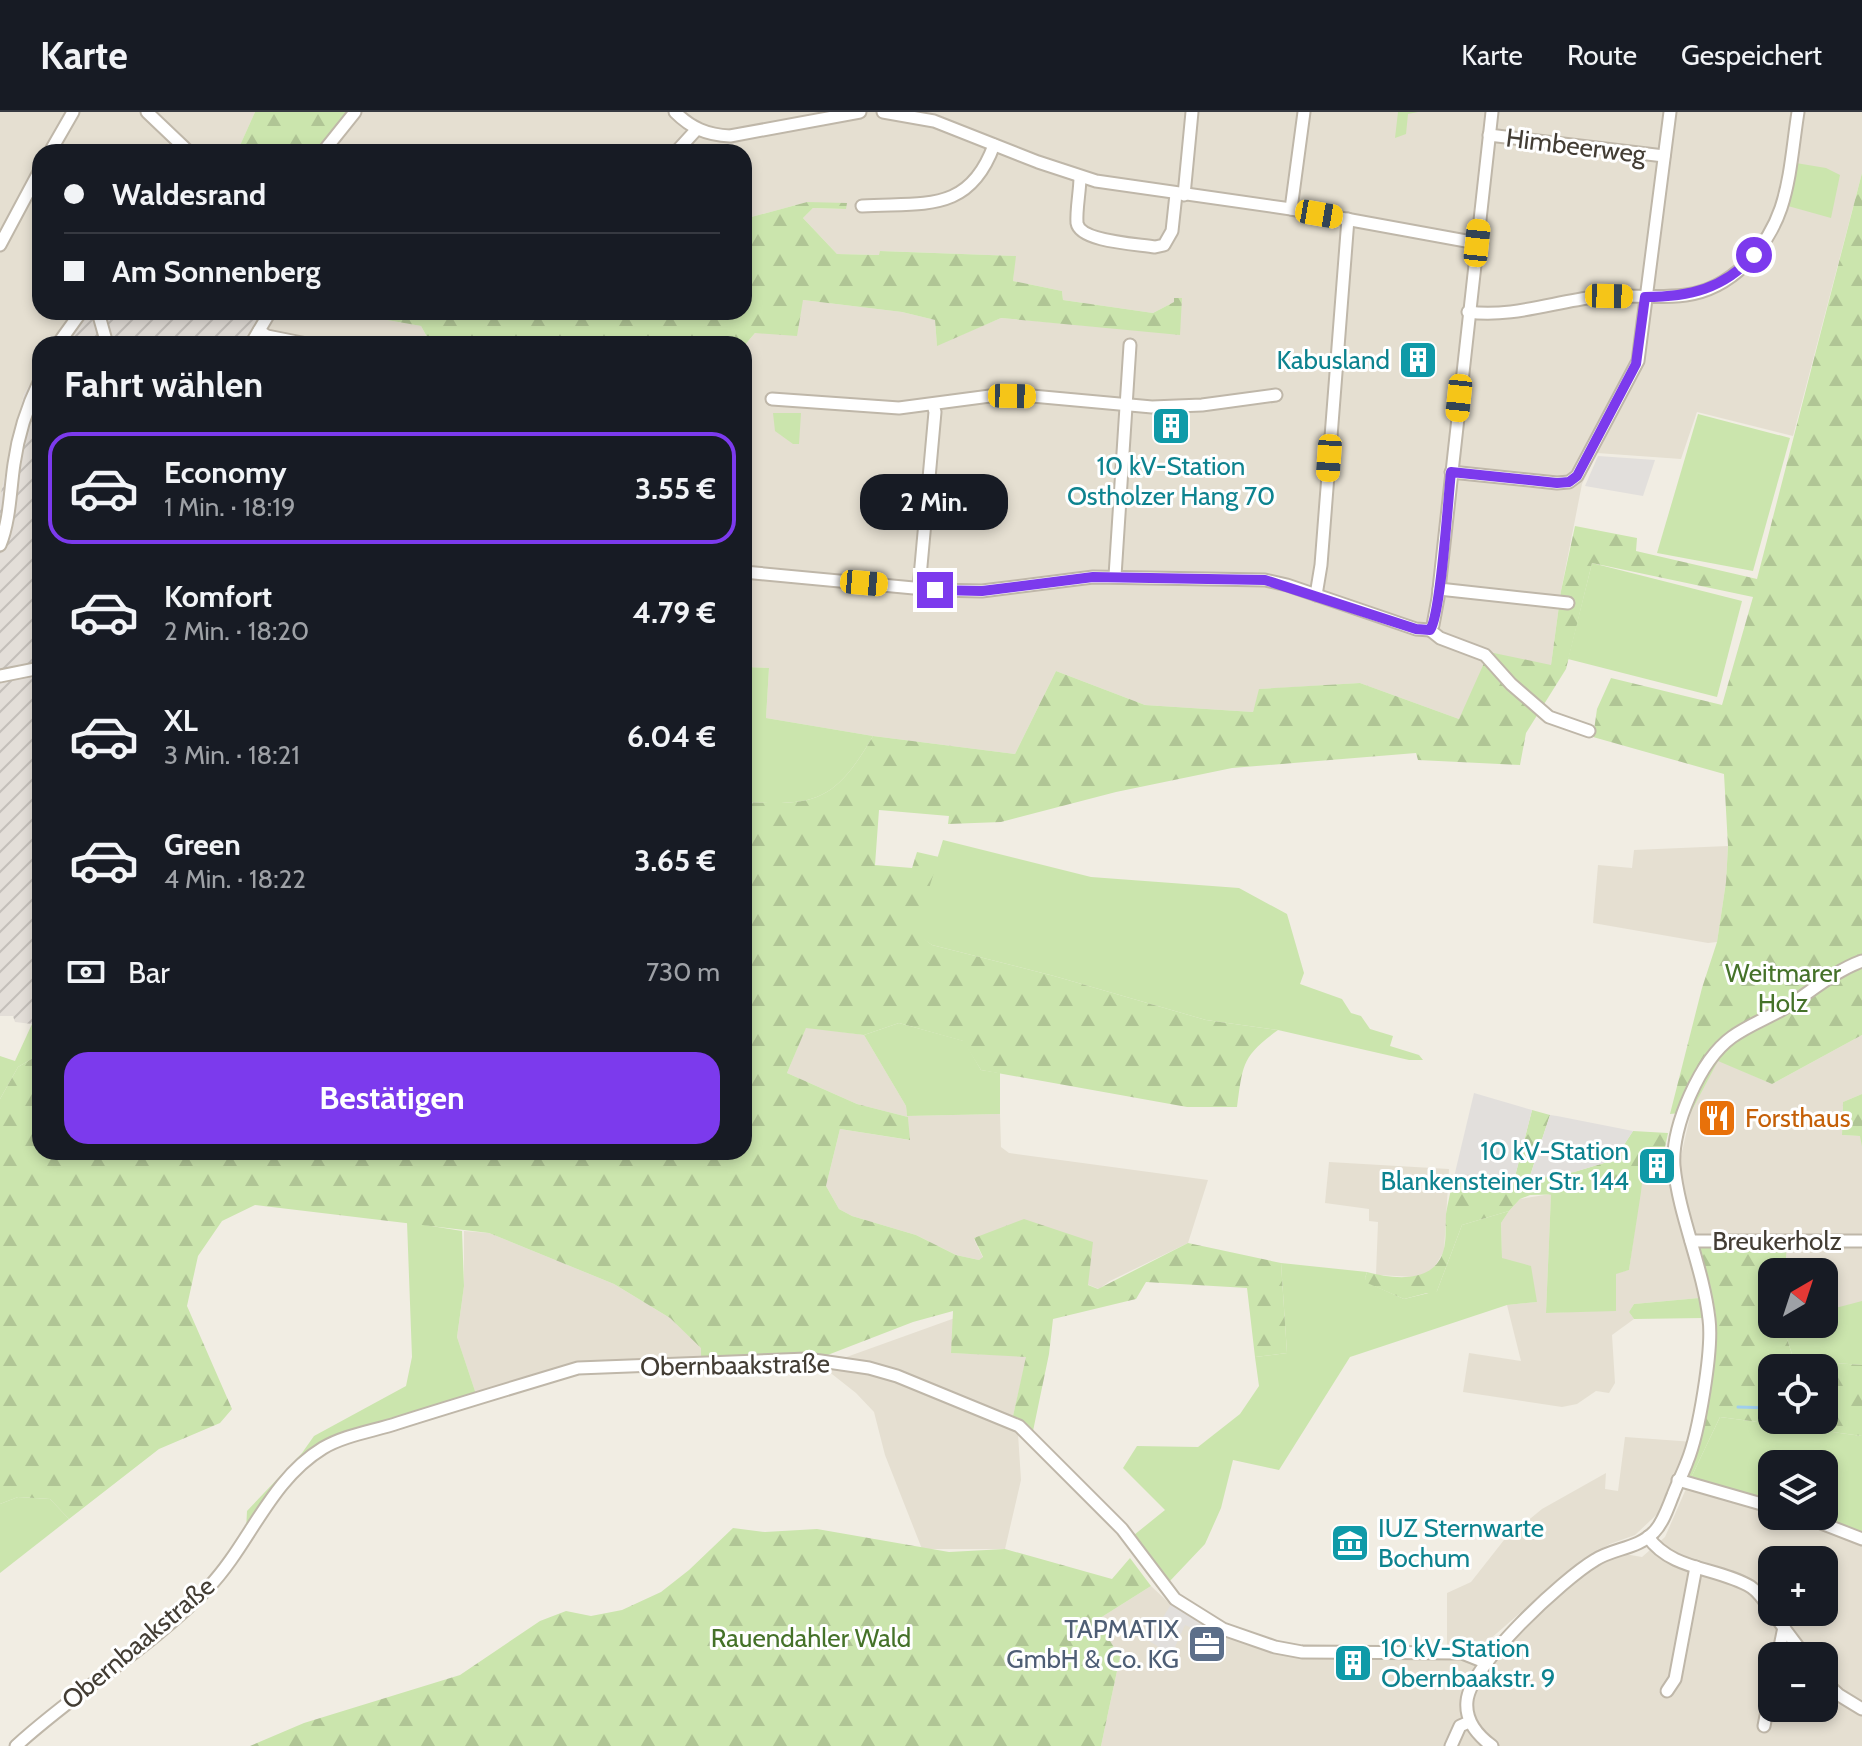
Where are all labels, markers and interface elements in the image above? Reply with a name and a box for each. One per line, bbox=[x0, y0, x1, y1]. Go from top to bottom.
text: Karte bbox=[40, 32, 128, 79]
text: Karte bbox=[1461, 38, 1523, 72]
text: Route bbox=[1567, 38, 1637, 72]
text: Gespeichert bbox=[1681, 38, 1822, 72]
street label: Himbeerweg bbox=[1504, 122, 1649, 171]
text: Waldesrand bbox=[112, 176, 266, 213]
car bbox=[1293, 198, 1345, 230]
car bbox=[1463, 218, 1491, 268]
route start bbox=[1736, 237, 1772, 273]
text: Am Sonnenberg bbox=[112, 253, 321, 290]
car bbox=[1585, 284, 1633, 308]
building icon: Kabusland bbox=[1397, 339, 1439, 381]
place label: Kabusland bbox=[1276, 344, 1390, 376]
text: Fahrt wählen bbox=[64, 362, 263, 406]
car bbox=[1445, 373, 1473, 423]
car bbox=[988, 384, 1036, 408]
building icon: 10 kV-Station Ostholzer Hang 70 bbox=[1150, 405, 1192, 447]
car bbox=[1315, 433, 1343, 483]
place label: 10 kV-Station Ostholzer Hang 70 bbox=[1067, 450, 1275, 512]
icon: car bbox=[68, 452, 140, 524]
text: Economy bbox=[164, 454, 287, 491]
text: 3.55 € bbox=[635, 470, 716, 507]
callout: 2 Min. bbox=[861, 474, 1009, 530]
text: 2 Min. bbox=[900, 486, 968, 518]
text: 1 Min. · 18:19 bbox=[164, 491, 295, 523]
car bbox=[839, 569, 889, 597]
route end bbox=[917, 572, 953, 608]
icon: car bbox=[68, 576, 140, 648]
text: Komfort bbox=[164, 578, 272, 615]
text: 4.79 € bbox=[633, 594, 716, 631]
text: 2 Min. · 18:20 bbox=[164, 615, 309, 647]
icon: car bbox=[68, 700, 140, 772]
text: XL bbox=[164, 702, 198, 739]
text: 6.04 € bbox=[627, 718, 716, 755]
text: 3 Min. · 18:21 bbox=[164, 739, 300, 771]
icon: car bbox=[68, 824, 140, 896]
text: Green bbox=[164, 826, 241, 863]
text: 3.65 € bbox=[634, 842, 716, 879]
text: 4 Min. · 18:22 bbox=[164, 863, 306, 895]
icon: cash bbox=[64, 950, 108, 994]
text: Bar bbox=[128, 954, 170, 991]
text: 730 m bbox=[646, 956, 720, 988]
park label: Weitmarer Holz bbox=[1725, 957, 1842, 1019]
button: Bestätigen bbox=[64, 1052, 720, 1144]
restaurant icon: Forsthaus bbox=[1696, 1097, 1738, 1139]
place label: Forsthaus bbox=[1745, 1102, 1851, 1134]
place label: 10 kV-Station Blankensteiner Str. 144 bbox=[1381, 1135, 1629, 1197]
building icon: 10 kV-Station Blankensteiner Str. 144 bbox=[1636, 1145, 1678, 1187]
street label: Breukerholz bbox=[1712, 1225, 1842, 1257]
north arrow bbox=[1758, 1258, 1838, 1338]
map controls bbox=[1758, 1258, 1838, 1722]
street label: Obernbaakstraße bbox=[640, 1347, 830, 1383]
button: locate bbox=[1758, 1354, 1838, 1434]
button: layers bbox=[1758, 1450, 1838, 1530]
place label: IUZ Sternwarte Bochum bbox=[1378, 1512, 1544, 1574]
museum icon: IUZ Sternwarte Bochum bbox=[1329, 1522, 1371, 1564]
button: + bbox=[1758, 1546, 1838, 1626]
street label: Obernbaakstraße bbox=[55, 1570, 221, 1716]
place label: TAPMATIX GmbH & Co. KG bbox=[1006, 1613, 1180, 1675]
park label: Rauendahler Wald bbox=[711, 1622, 911, 1654]
office icon: TAPMATIX GmbH & Co. KG bbox=[1186, 1623, 1228, 1665]
place label: 10 kV-Station Obernbaakstr. 9 bbox=[1381, 1632, 1555, 1694]
building icon: 10 kV-Station Obernbaakstr. 9 bbox=[1332, 1642, 1374, 1684]
button: − bbox=[1758, 1642, 1838, 1722]

